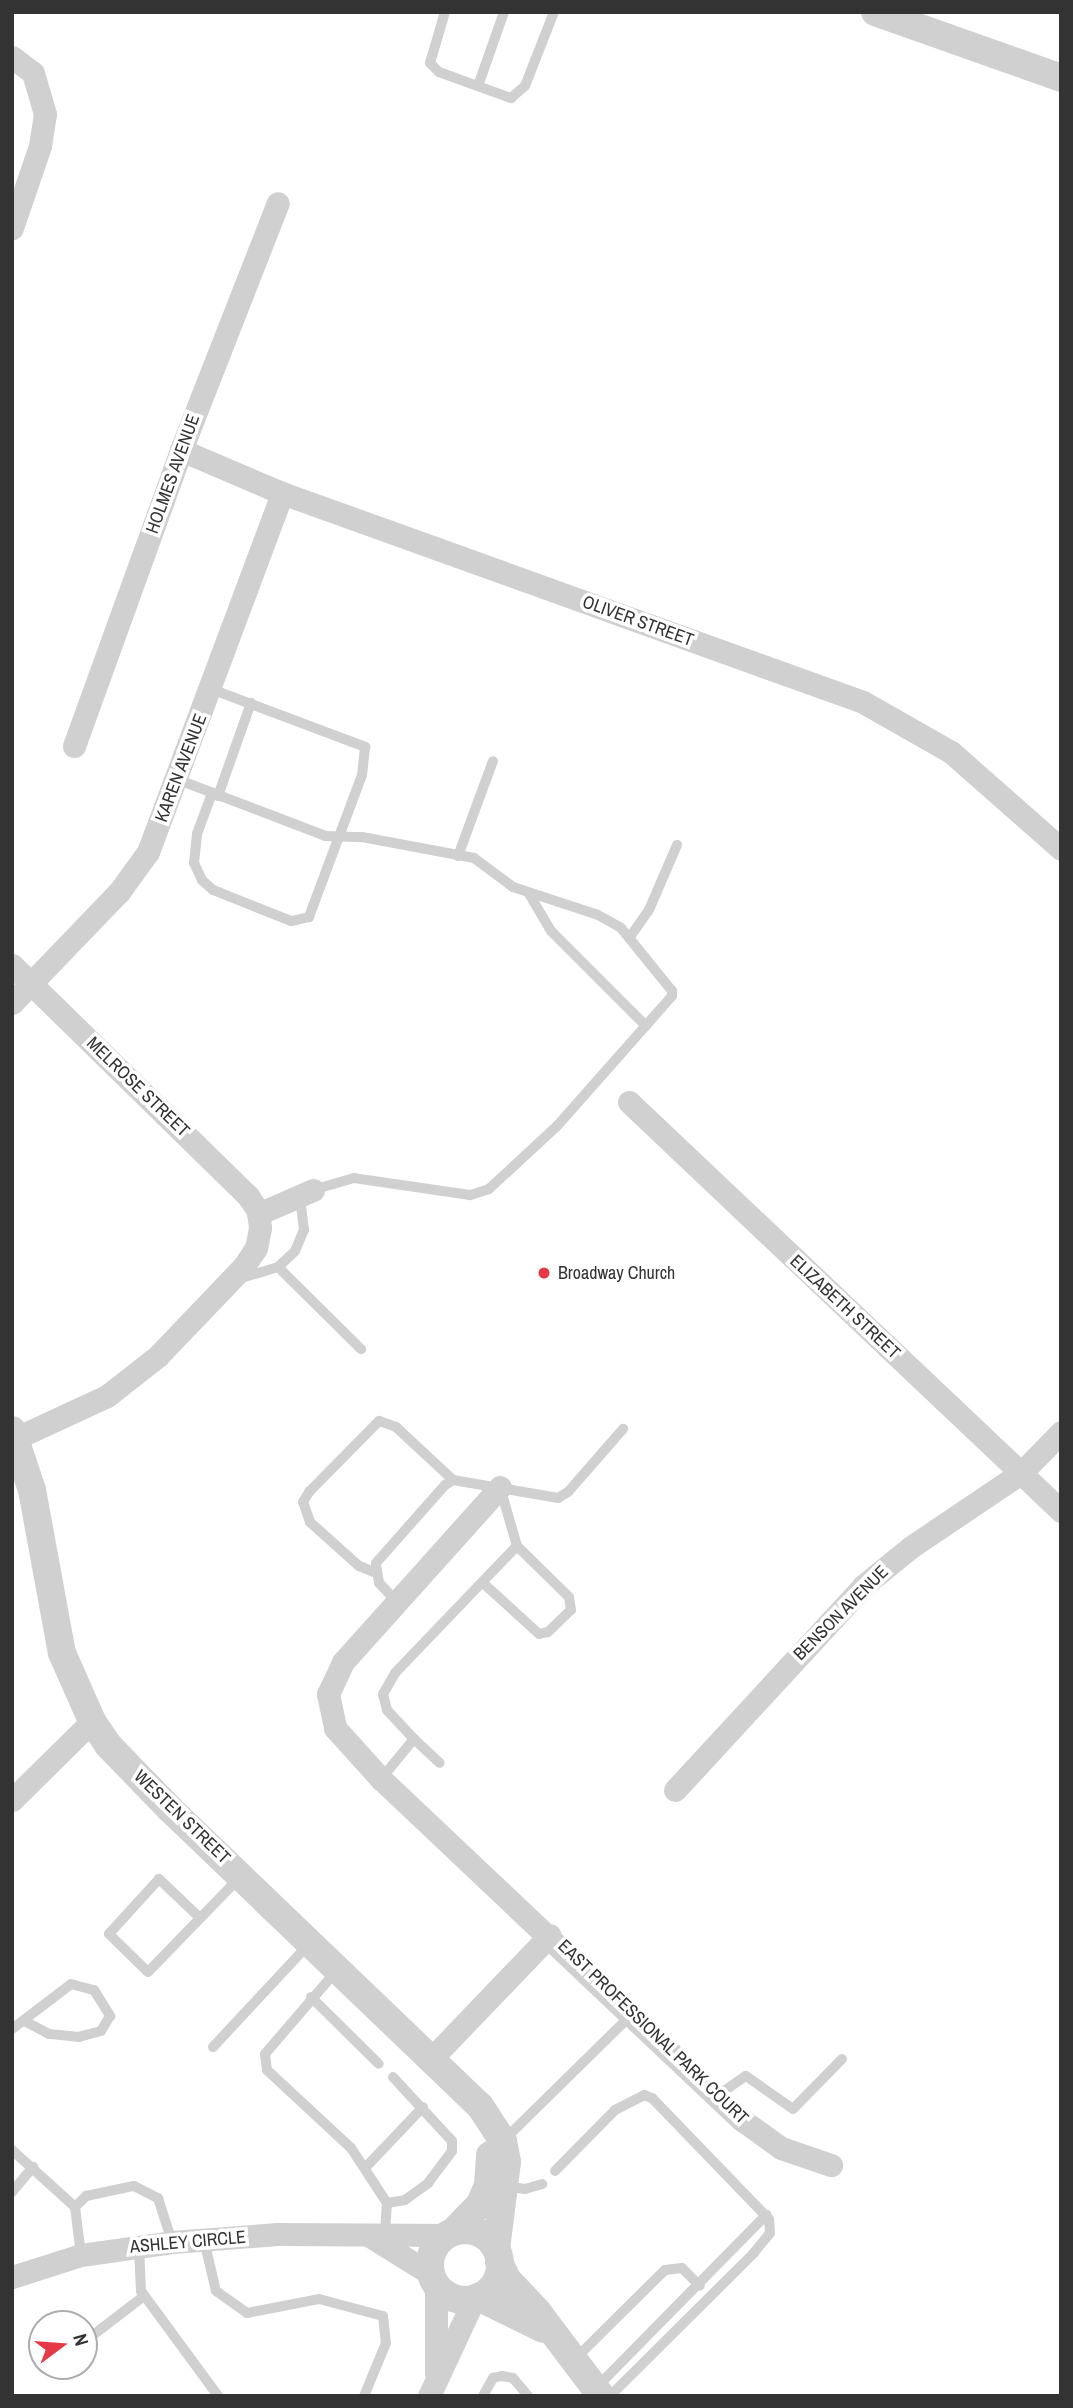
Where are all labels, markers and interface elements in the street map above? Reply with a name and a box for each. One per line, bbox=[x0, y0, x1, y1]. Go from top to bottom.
street label: HOLMES AVENUE bbox=[141, 411, 205, 537]
street label: OLIVER STREET bbox=[580, 591, 696, 651]
street label: KAREN AVENUE bbox=[150, 711, 212, 825]
street label: MELROSE STREET bbox=[82, 1033, 194, 1141]
street label: ELIZABETH STREET bbox=[785, 1250, 905, 1364]
place label: Broadway Church bbox=[558, 1262, 675, 1284]
marker: Broadway Church bbox=[536, 1265, 552, 1281]
street label: BENSON AVENUE bbox=[789, 1561, 893, 1665]
street label: WESTEN STREET bbox=[129, 1766, 235, 1868]
street label: EAST PROFESSIONAL PARK COURT bbox=[553, 1935, 753, 2129]
street label: ASHLEY CIRCLE bbox=[129, 2226, 247, 2258]
north arrow bbox=[28, 2310, 98, 2380]
text: N bbox=[67, 2331, 95, 2349]

